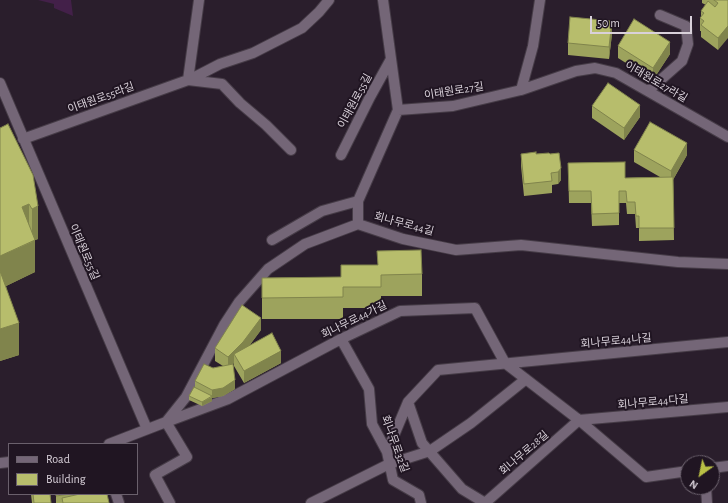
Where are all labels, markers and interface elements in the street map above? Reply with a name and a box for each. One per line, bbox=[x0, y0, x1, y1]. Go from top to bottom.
scale bar bbox=[592, 8, 694, 34]
text: 50 m bbox=[597, 17, 620, 29]
street label: 이태원로27라길 bbox=[622, 59, 690, 105]
street label: 이태원로55길 bbox=[335, 72, 375, 130]
street label: 이태원로55라길 bbox=[66, 80, 136, 116]
street label: 이태원로27길 bbox=[423, 80, 485, 102]
street label: 회나무로44길 bbox=[373, 210, 435, 238]
street label: 이태원로55길 bbox=[66, 222, 102, 282]
street label: 회나무로44가길 bbox=[319, 298, 389, 342]
street label: 회나무로44나길 bbox=[580, 331, 652, 351]
street label: 회나무로44다길 bbox=[617, 392, 689, 412]
street label: 회나무로32길 bbox=[379, 413, 411, 475]
street label: 회나무로28길 bbox=[497, 428, 551, 478]
legend bbox=[8, 443, 138, 495]
text: Road bbox=[46, 453, 70, 465]
north arrow bbox=[680, 455, 720, 495]
text: Building bbox=[46, 473, 86, 485]
text: N bbox=[688, 478, 700, 491]

